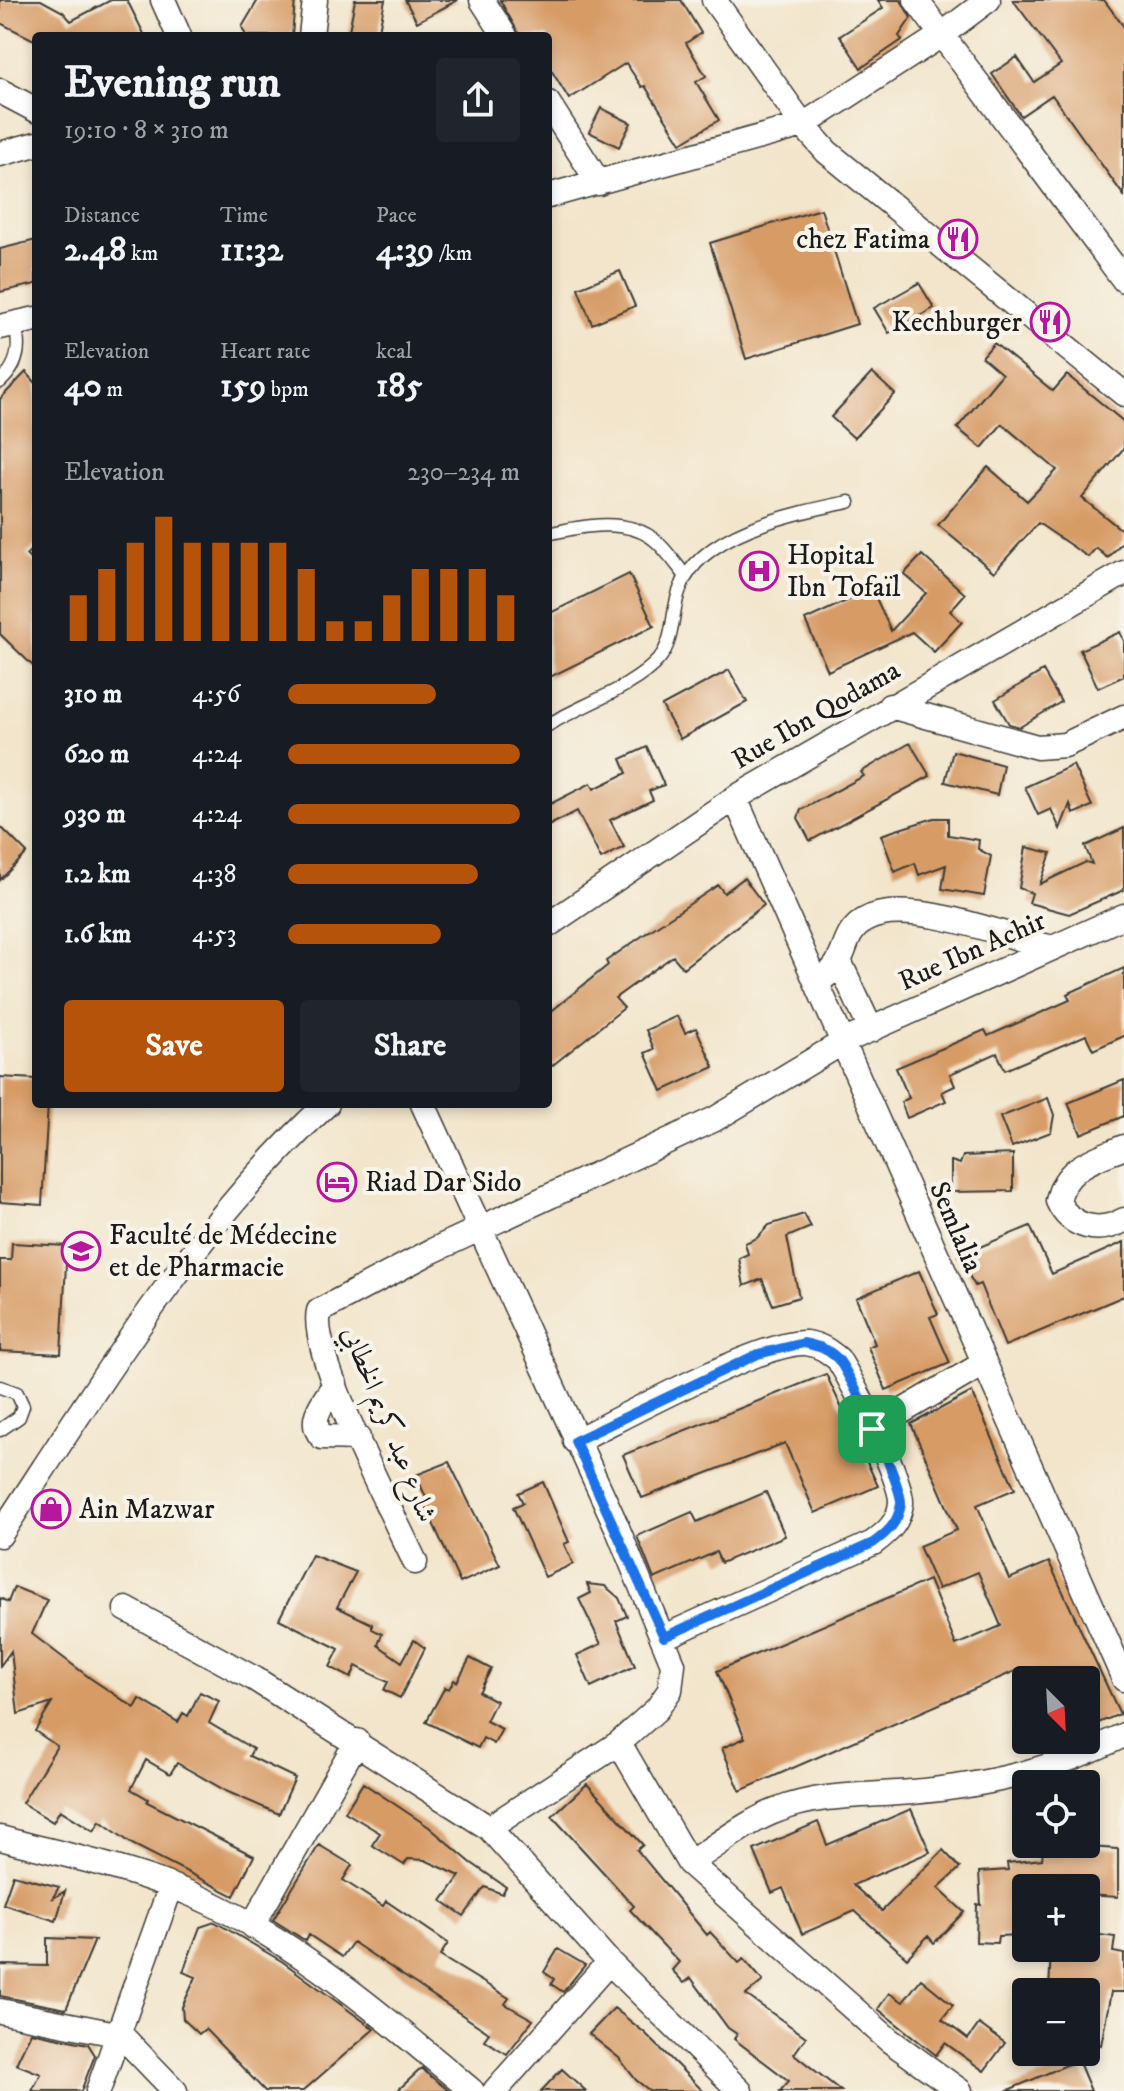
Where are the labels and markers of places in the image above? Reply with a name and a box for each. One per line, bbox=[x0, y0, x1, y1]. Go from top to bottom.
restaurant icon: chez Fatima bbox=[937, 218, 979, 260]
place label: chez Fatima bbox=[796, 222, 930, 257]
restaurant icon: Kechburger bbox=[1029, 301, 1071, 343]
place label: Kechburger bbox=[892, 305, 1023, 340]
place label: Hopital Ibn Tofaïl bbox=[787, 538, 901, 605]
hospital icon: Hopital Ibn Tofaïl bbox=[738, 550, 780, 592]
hotel icon: Riad Dar Sido bbox=[316, 1161, 358, 1203]
place label: Riad Dar Sido bbox=[365, 1165, 521, 1200]
place label: Faculté de Médecine et de Pharmacie bbox=[109, 1218, 337, 1285]
school or university icon: Faculté de Médecine et de Pharmacie bbox=[60, 1230, 102, 1272]
pin bbox=[838, 1395, 906, 1463]
shop icon: Ain Mazwar bbox=[30, 1488, 72, 1530]
place label: Ain Mazwar bbox=[79, 1492, 215, 1527]

